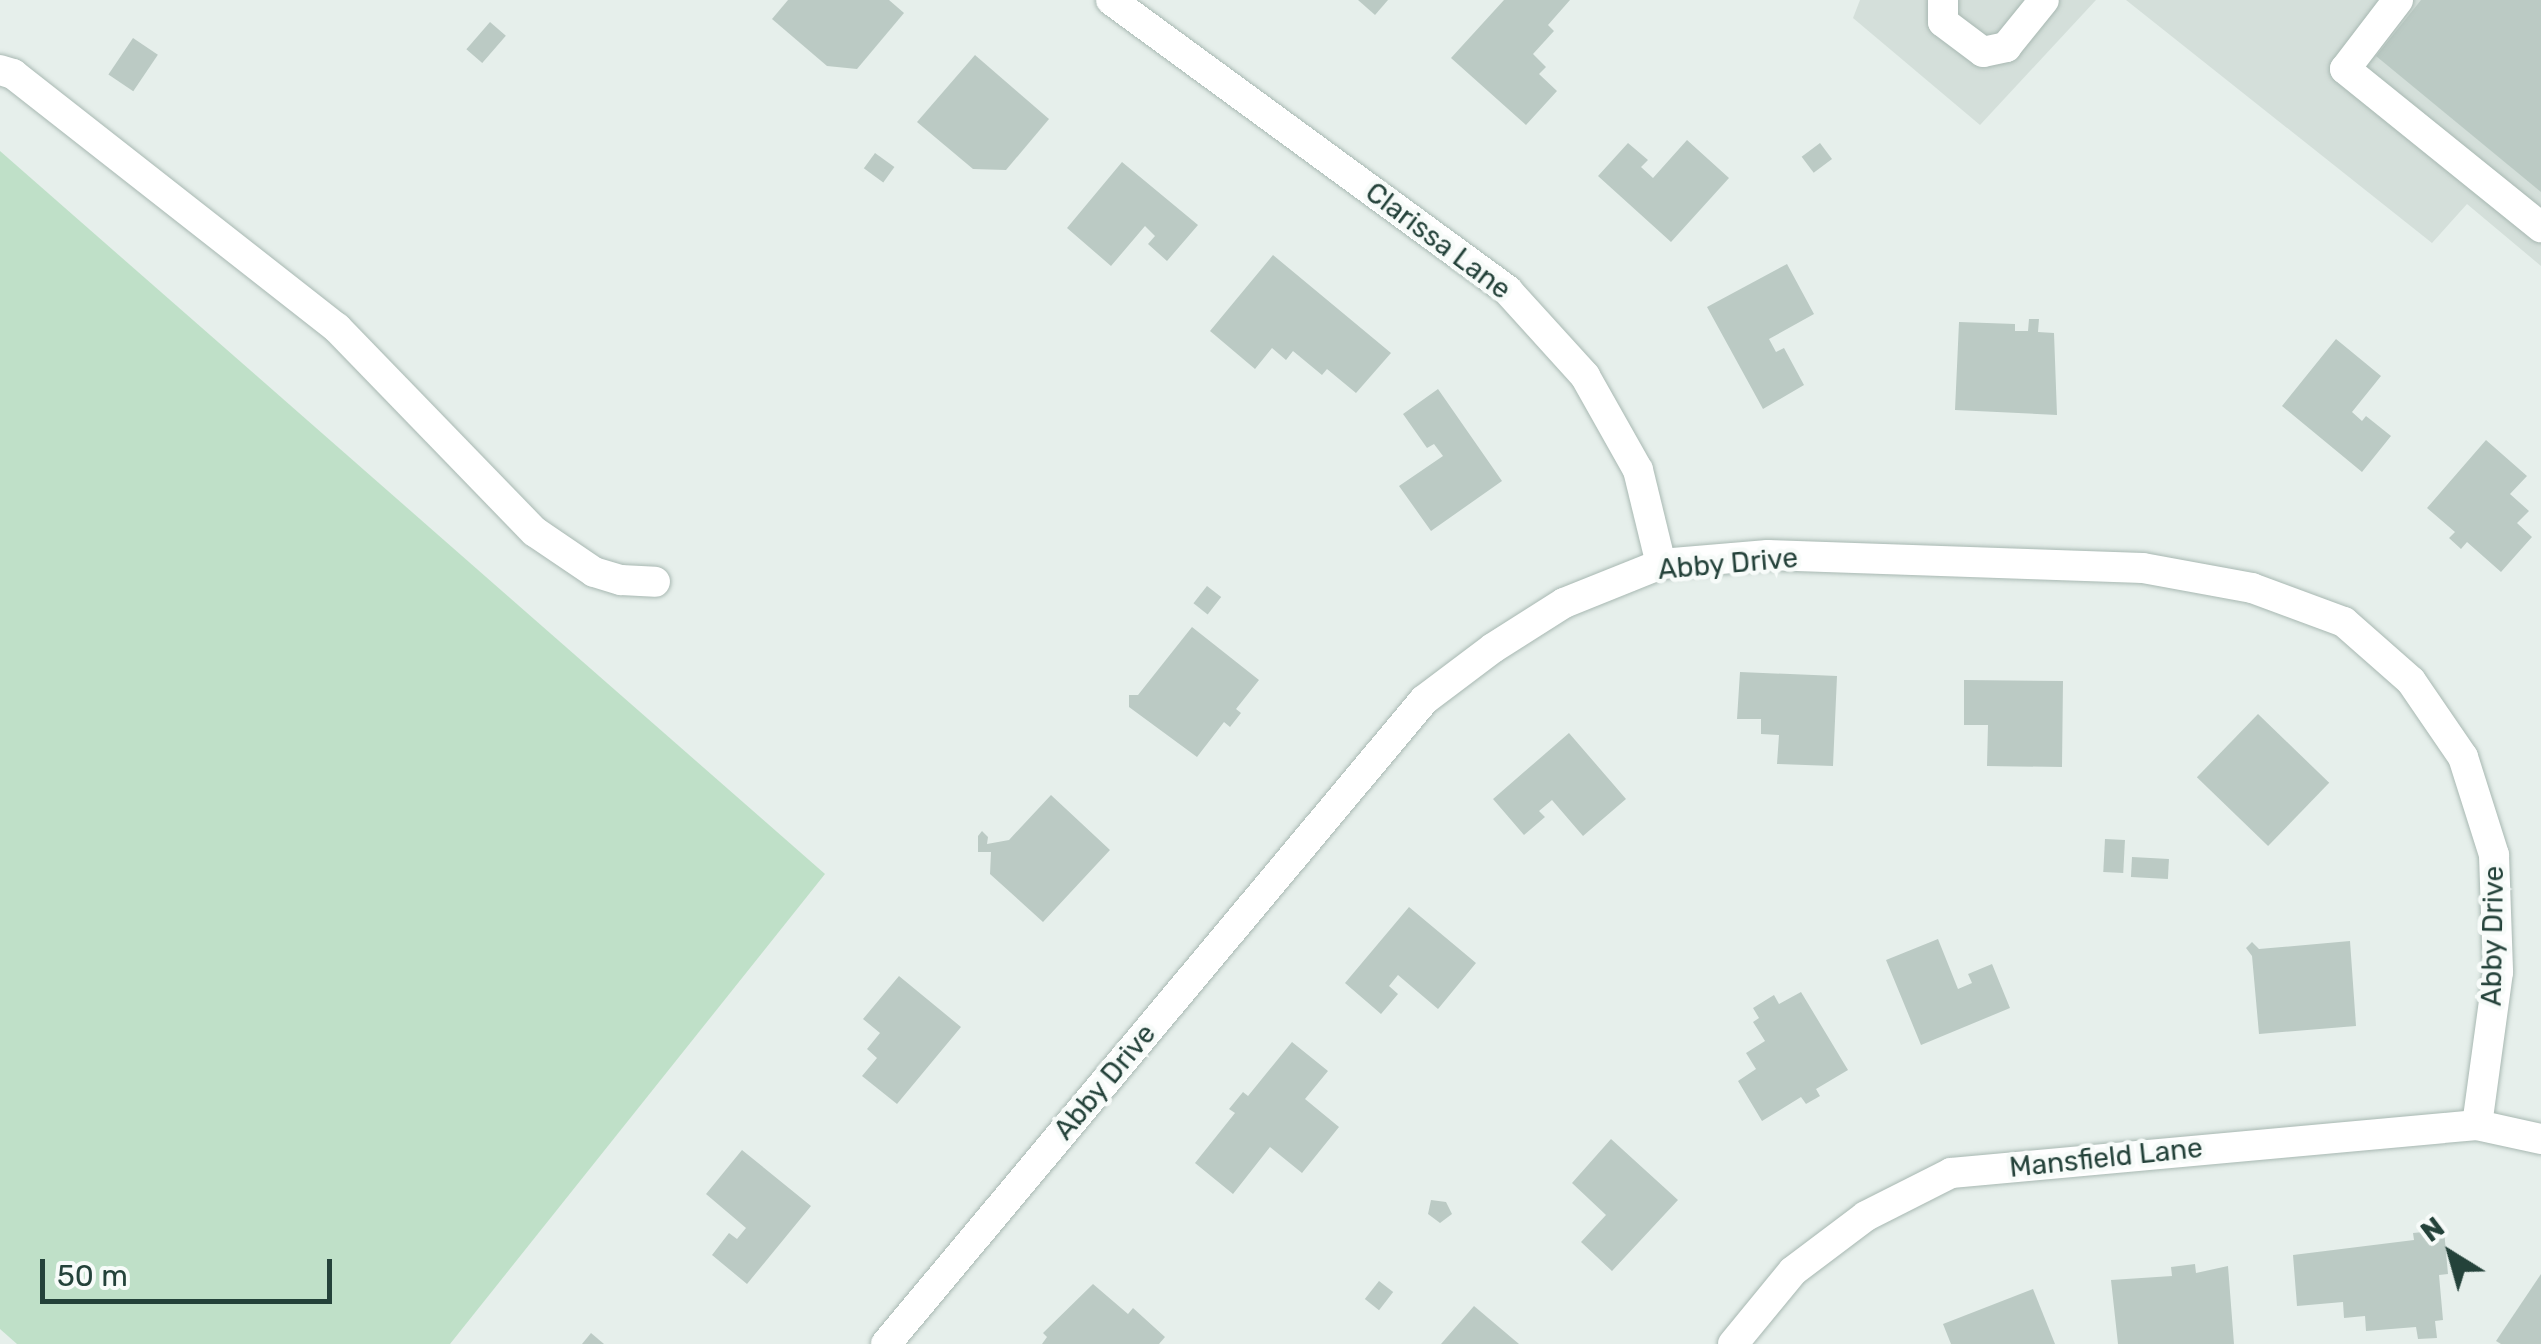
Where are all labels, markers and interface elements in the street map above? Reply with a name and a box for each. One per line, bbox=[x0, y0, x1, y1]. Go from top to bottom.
street label: Clarissa Lane bbox=[1359, 176, 1517, 306]
street label: Abby Drive bbox=[1656, 541, 1800, 587]
street label: Abby Drive bbox=[2475, 865, 2511, 1007]
street label: Abby Drive bbox=[1047, 1017, 1163, 1147]
street label: Mansfield Lane bbox=[2008, 1131, 2204, 1185]
north arrow bbox=[2401, 1204, 2501, 1304]
text: N bbox=[2415, 1210, 2451, 1249]
scale bar bbox=[45, 1239, 338, 1301]
text: 50 m bbox=[57, 1258, 128, 1294]

